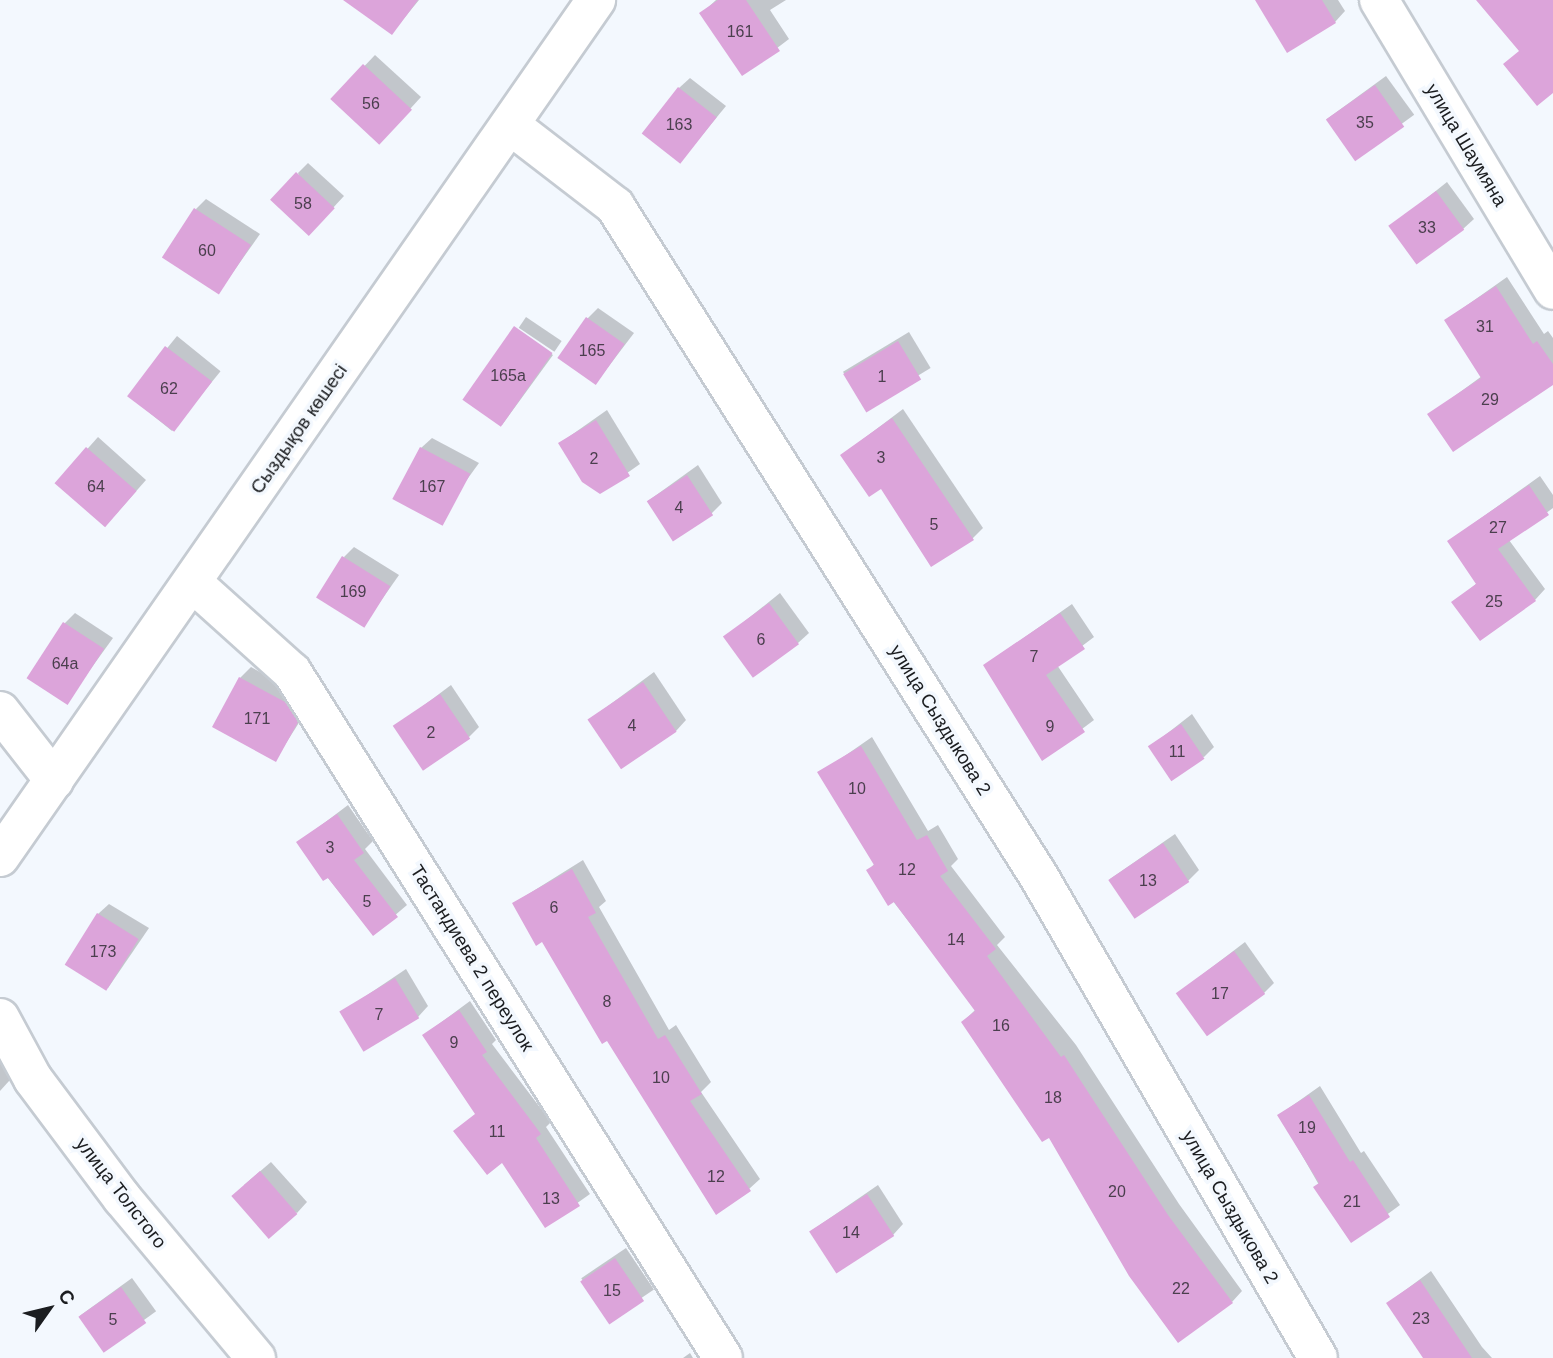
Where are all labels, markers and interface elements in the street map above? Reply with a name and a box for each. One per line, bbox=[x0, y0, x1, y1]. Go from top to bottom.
house number: 161 bbox=[727, 22, 753, 42]
street label: улица Шаумяна bbox=[1420, 80, 1512, 210]
house number: 56 bbox=[362, 94, 380, 114]
house number: 35 bbox=[1356, 113, 1374, 133]
house number: 163 bbox=[666, 115, 692, 135]
house number: 58 bbox=[294, 194, 312, 214]
house number: 33 bbox=[1418, 218, 1436, 238]
house number: 60 bbox=[198, 241, 216, 261]
house number: 31 bbox=[1476, 317, 1494, 337]
house number: 165 bbox=[579, 341, 605, 361]
street label: Сыздықов көшесі bbox=[246, 360, 352, 498]
house number: 165а bbox=[490, 366, 526, 386]
house number: 1 bbox=[878, 367, 886, 387]
house number: 62 bbox=[160, 379, 178, 399]
house number: 29 bbox=[1481, 390, 1499, 410]
house number: 3 bbox=[877, 448, 885, 468]
house number: 2 bbox=[590, 449, 598, 469]
house number: 64 bbox=[87, 477, 105, 497]
house number: 167 bbox=[419, 477, 445, 497]
house number: 4 bbox=[675, 498, 683, 518]
house number: 5 bbox=[930, 515, 938, 535]
house number: 27 bbox=[1489, 518, 1507, 538]
house number: 169 bbox=[340, 582, 366, 602]
house number: 25 bbox=[1485, 592, 1503, 612]
house number: 6 bbox=[757, 630, 765, 650]
street label: улица Сыздыкова 2 bbox=[884, 640, 996, 800]
house number: 7 bbox=[1030, 647, 1038, 667]
house number: 64а bbox=[52, 654, 78, 674]
house number: 171 bbox=[244, 709, 270, 729]
house number: 4 bbox=[628, 716, 636, 736]
house number: 9 bbox=[1046, 717, 1054, 737]
house number: 2 bbox=[427, 723, 435, 743]
house number: 11 bbox=[1169, 742, 1185, 762]
house number: 10 bbox=[848, 779, 866, 799]
house number: 3 bbox=[326, 838, 334, 858]
house number: 12 bbox=[898, 860, 916, 880]
street label: Тастандиева 2 переулок bbox=[405, 861, 539, 1055]
house number: 13 bbox=[1139, 871, 1157, 891]
house number: 5 bbox=[363, 892, 371, 912]
house number: 6 bbox=[550, 898, 558, 918]
house number: 14 bbox=[947, 930, 965, 950]
house number: 173 bbox=[90, 942, 116, 962]
house number: 17 bbox=[1211, 984, 1229, 1004]
house number: 8 bbox=[603, 992, 611, 1012]
house number: 7 bbox=[375, 1005, 383, 1025]
house number: 16 bbox=[992, 1016, 1010, 1036]
house number: 9 bbox=[450, 1033, 458, 1053]
house number: 10 bbox=[652, 1068, 670, 1088]
house number: 18 bbox=[1044, 1088, 1062, 1108]
house number: 19 bbox=[1298, 1118, 1316, 1138]
house number: 11 bbox=[489, 1122, 505, 1142]
street label: улица Сыздыкова 2 bbox=[1177, 1126, 1283, 1288]
street label: улица Толстого bbox=[71, 1133, 171, 1253]
house number: 12 bbox=[707, 1167, 725, 1187]
house number: 20 bbox=[1108, 1182, 1126, 1202]
house number: 13 bbox=[542, 1189, 560, 1209]
house number: 21 bbox=[1343, 1192, 1361, 1212]
house number: 14 bbox=[842, 1223, 860, 1243]
north arrow bbox=[14, 1274, 84, 1344]
house number: 22 bbox=[1172, 1279, 1190, 1299]
house number: 15 bbox=[603, 1281, 621, 1301]
text: С bbox=[54, 1285, 79, 1309]
house number: 23 bbox=[1412, 1309, 1430, 1329]
house number: 5 bbox=[109, 1310, 117, 1330]

